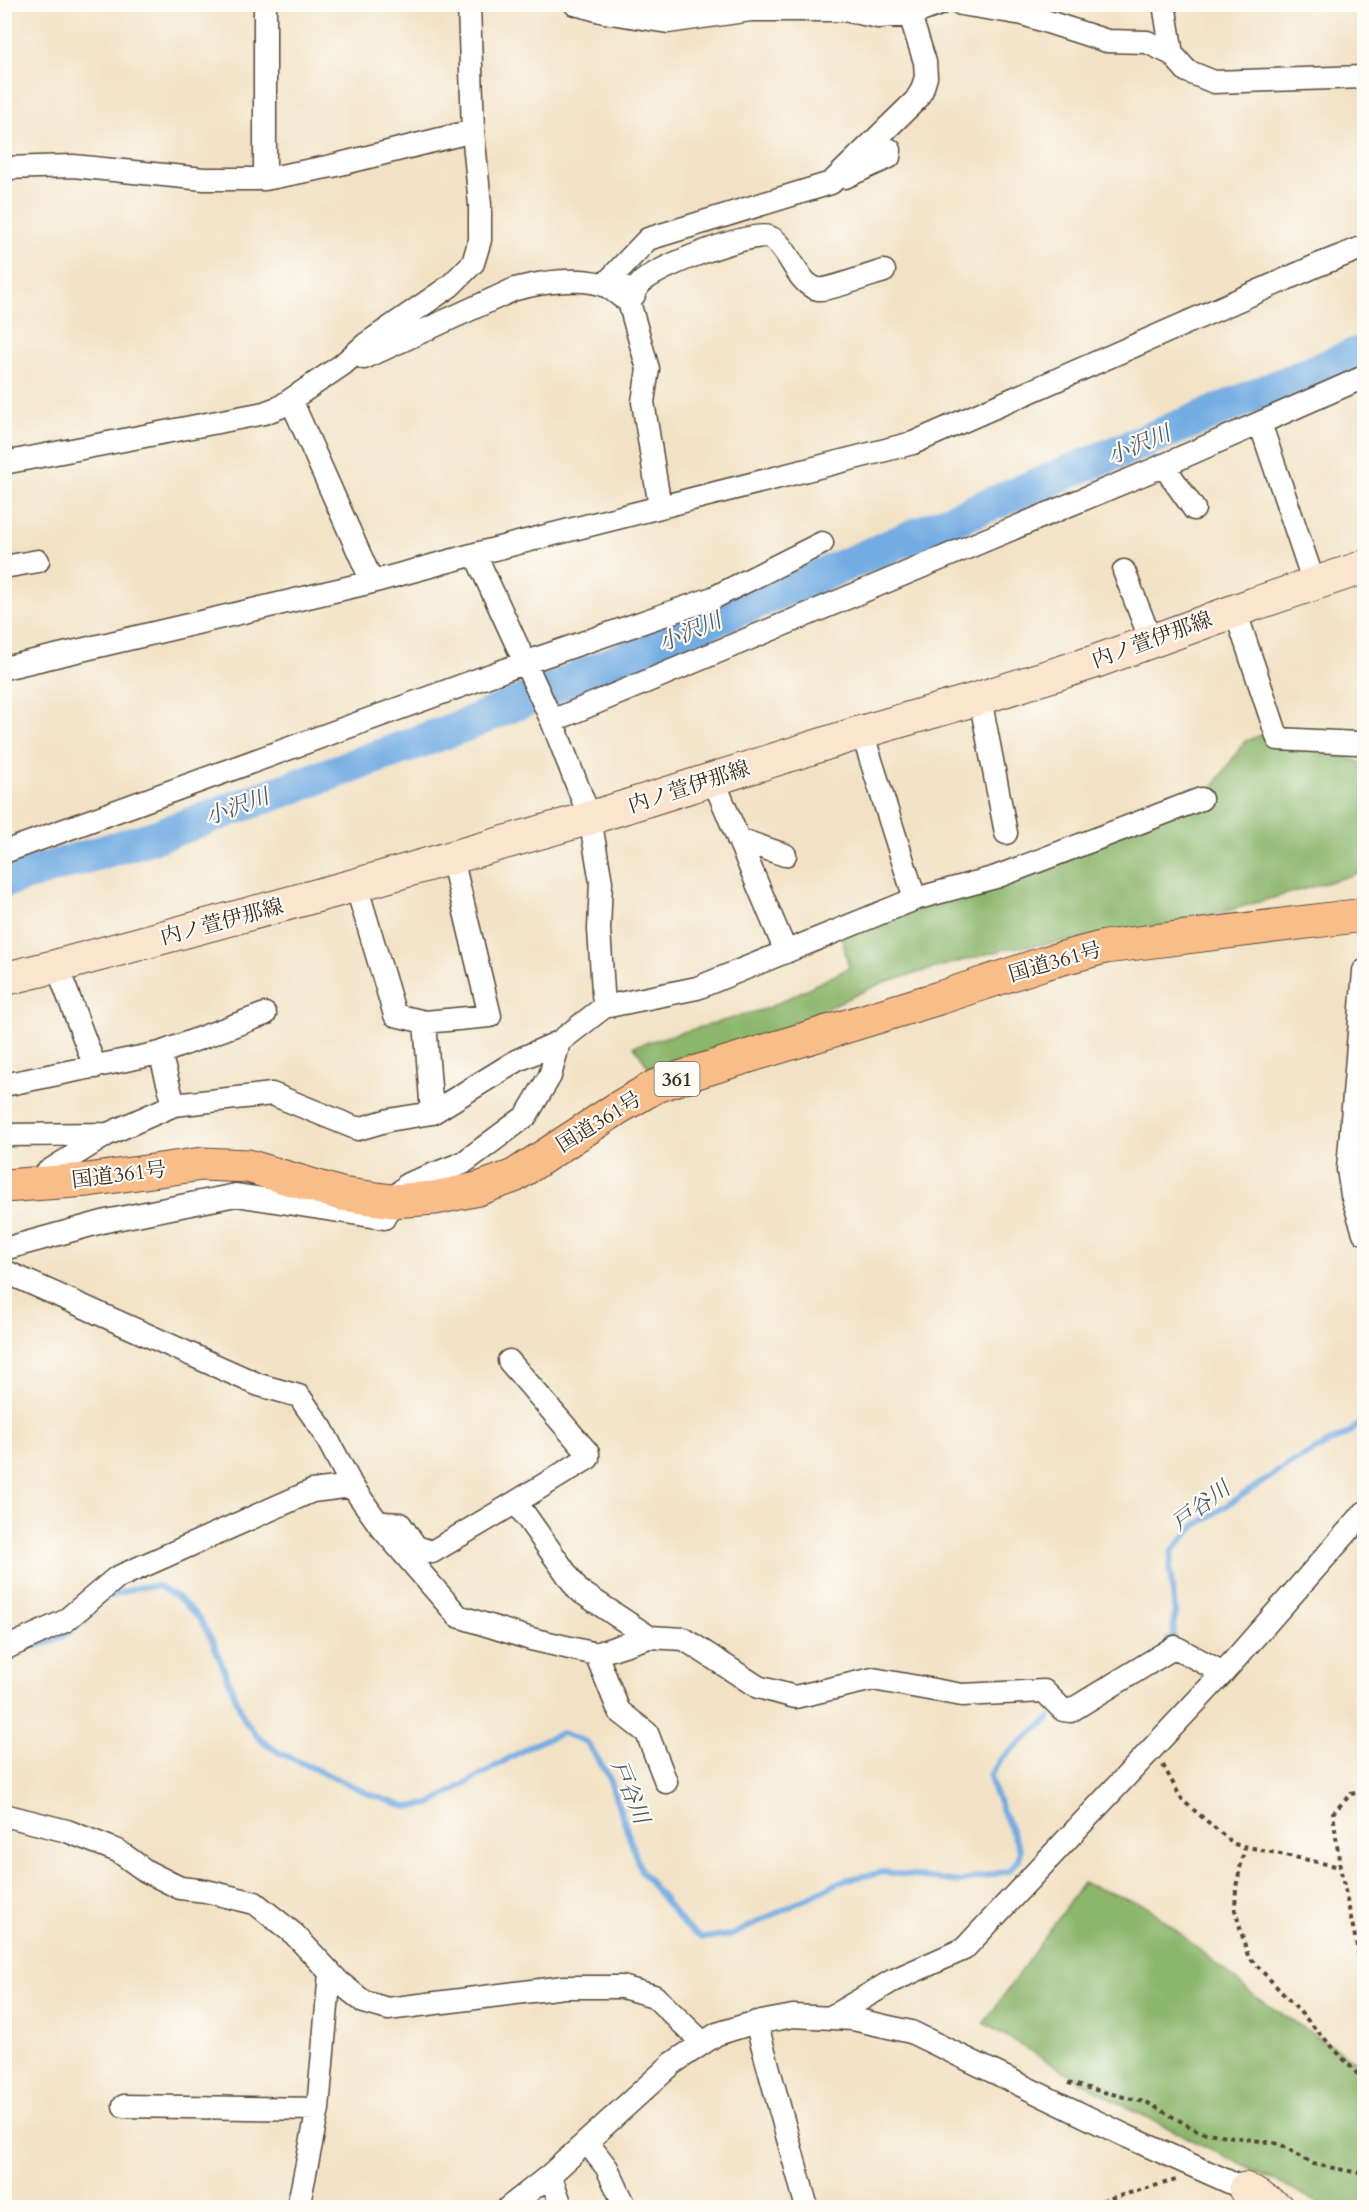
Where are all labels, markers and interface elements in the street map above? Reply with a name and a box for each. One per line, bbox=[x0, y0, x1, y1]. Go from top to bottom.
water label: 小沢川 bbox=[1103, 418, 1177, 472]
water label: 小沢川 bbox=[654, 605, 728, 659]
street label: 内ノ萱伊那線 bbox=[1088, 605, 1216, 675]
street label: 内ノ萱伊那線 bbox=[625, 754, 753, 820]
water label: 小沢川 bbox=[201, 781, 275, 832]
street label: 内ノ萱伊那線 bbox=[157, 892, 287, 952]
street label: 国道361号 bbox=[1005, 935, 1105, 989]
road number: 361 bbox=[654, 1062, 700, 1096]
street label: 国道361号 bbox=[551, 1084, 647, 1160]
street label: 国道361号 bbox=[70, 1155, 168, 1195]
water label: 戸谷川 bbox=[1166, 1473, 1238, 1538]
water label: 戸谷川 bbox=[604, 1756, 657, 1830]

